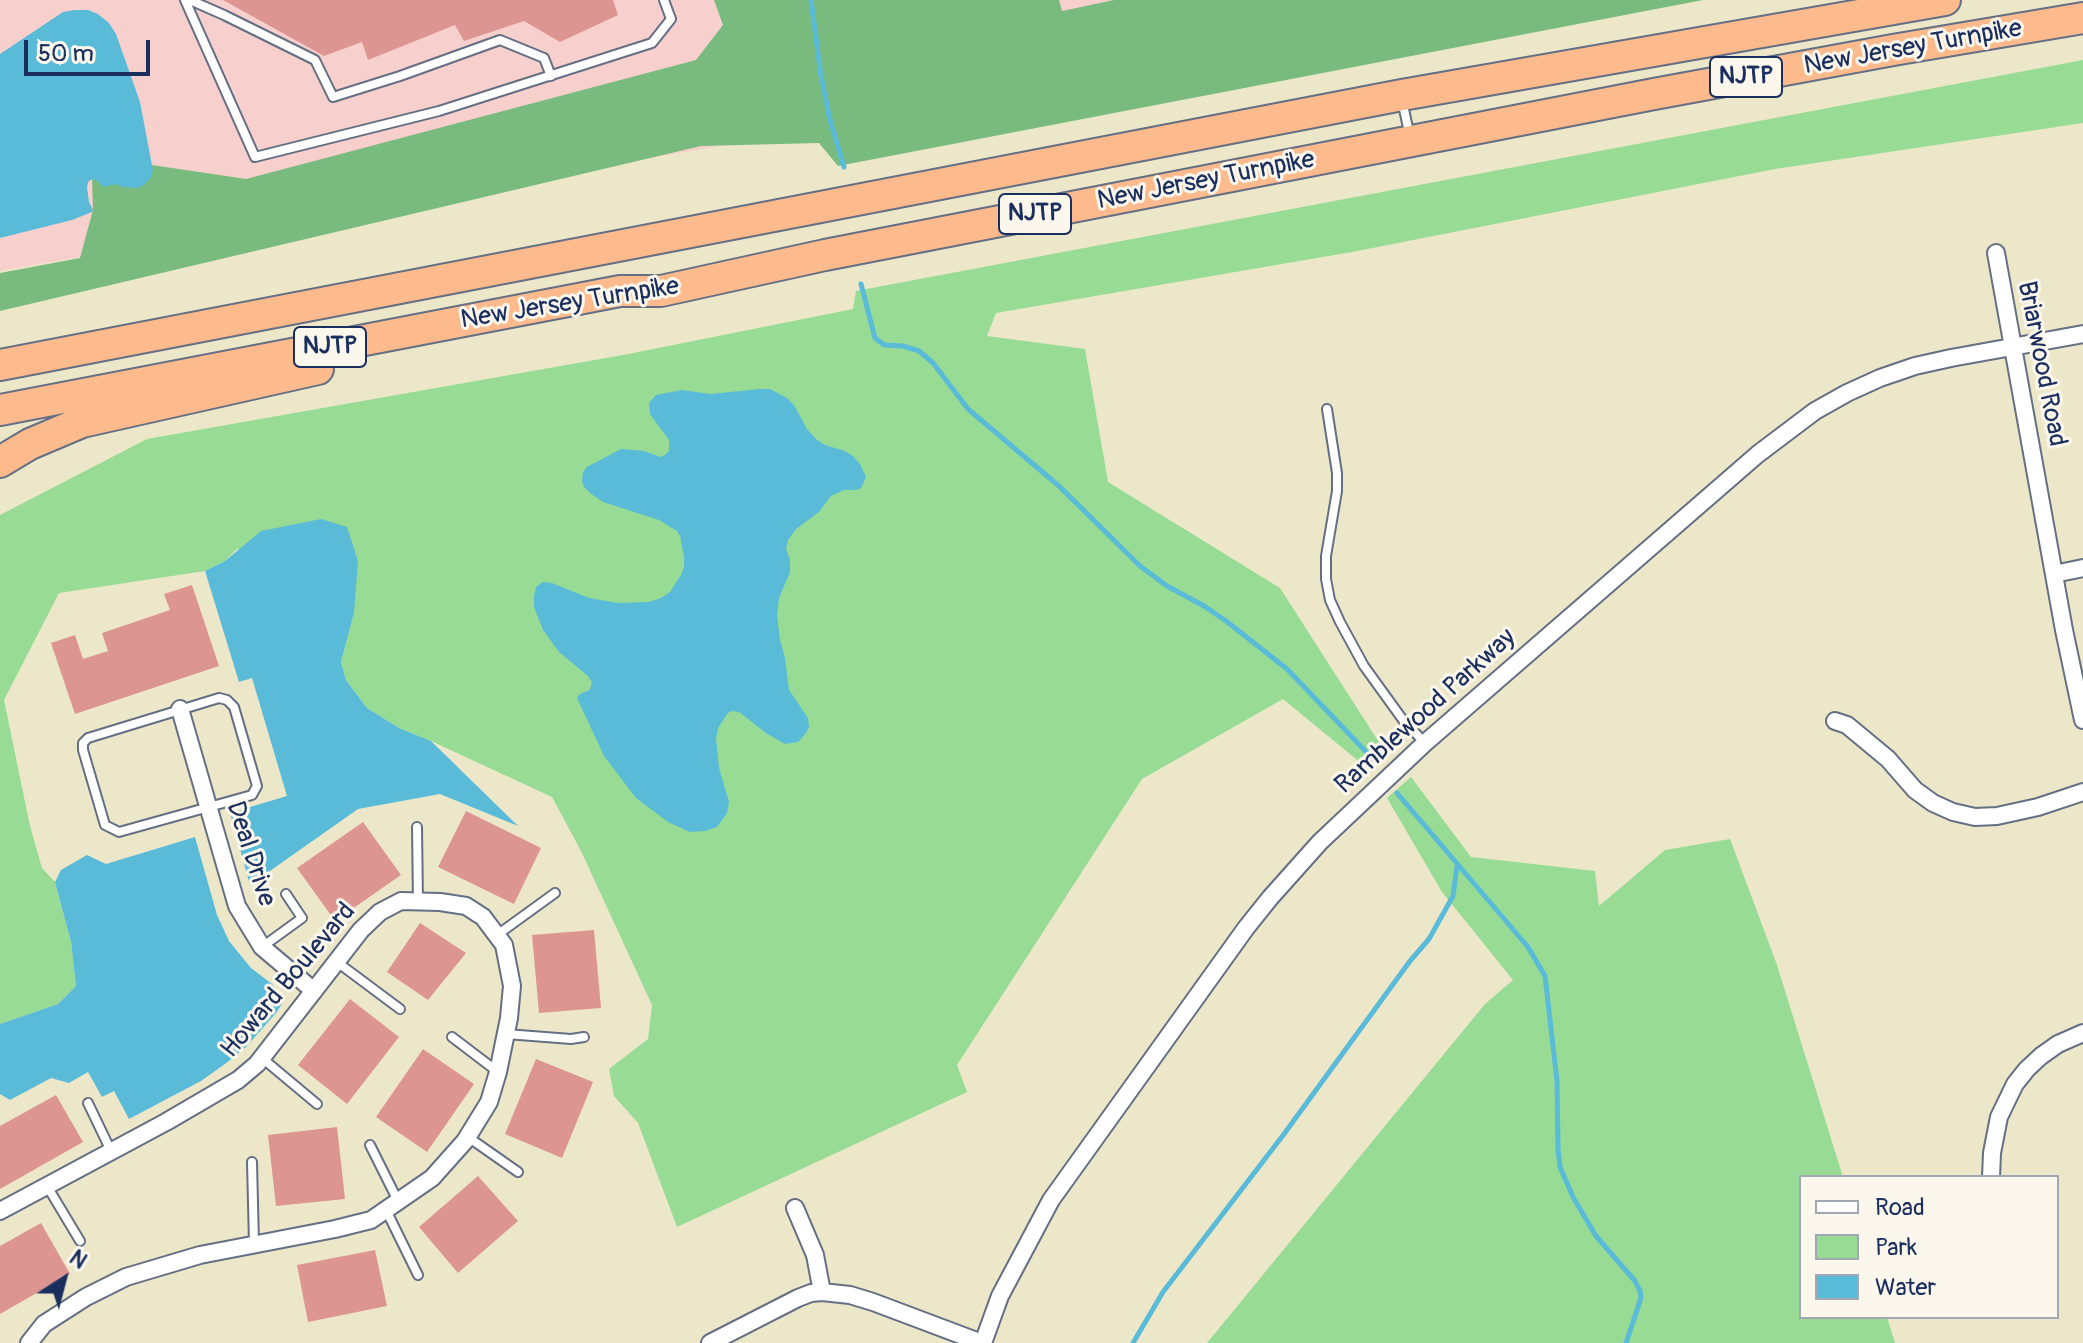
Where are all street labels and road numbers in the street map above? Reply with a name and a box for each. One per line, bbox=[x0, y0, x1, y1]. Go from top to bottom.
street label: New Jersey Turnpike bbox=[1802, 13, 2024, 83]
road number: NJTP bbox=[1710, 57, 1782, 97]
street label: New Jersey Turnpike bbox=[1095, 145, 1317, 217]
road number: NJTP bbox=[999, 194, 1071, 234]
street label: New Jersey Turnpike bbox=[459, 271, 681, 337]
street label: Briarwood Road bbox=[2010, 279, 2072, 449]
road number: NJTP bbox=[294, 327, 366, 367]
street label: Ramblewood Parkway bbox=[1329, 623, 1523, 801]
street label: Deal Drive bbox=[218, 798, 282, 910]
street label: Howard Boulevard bbox=[215, 897, 363, 1065]

